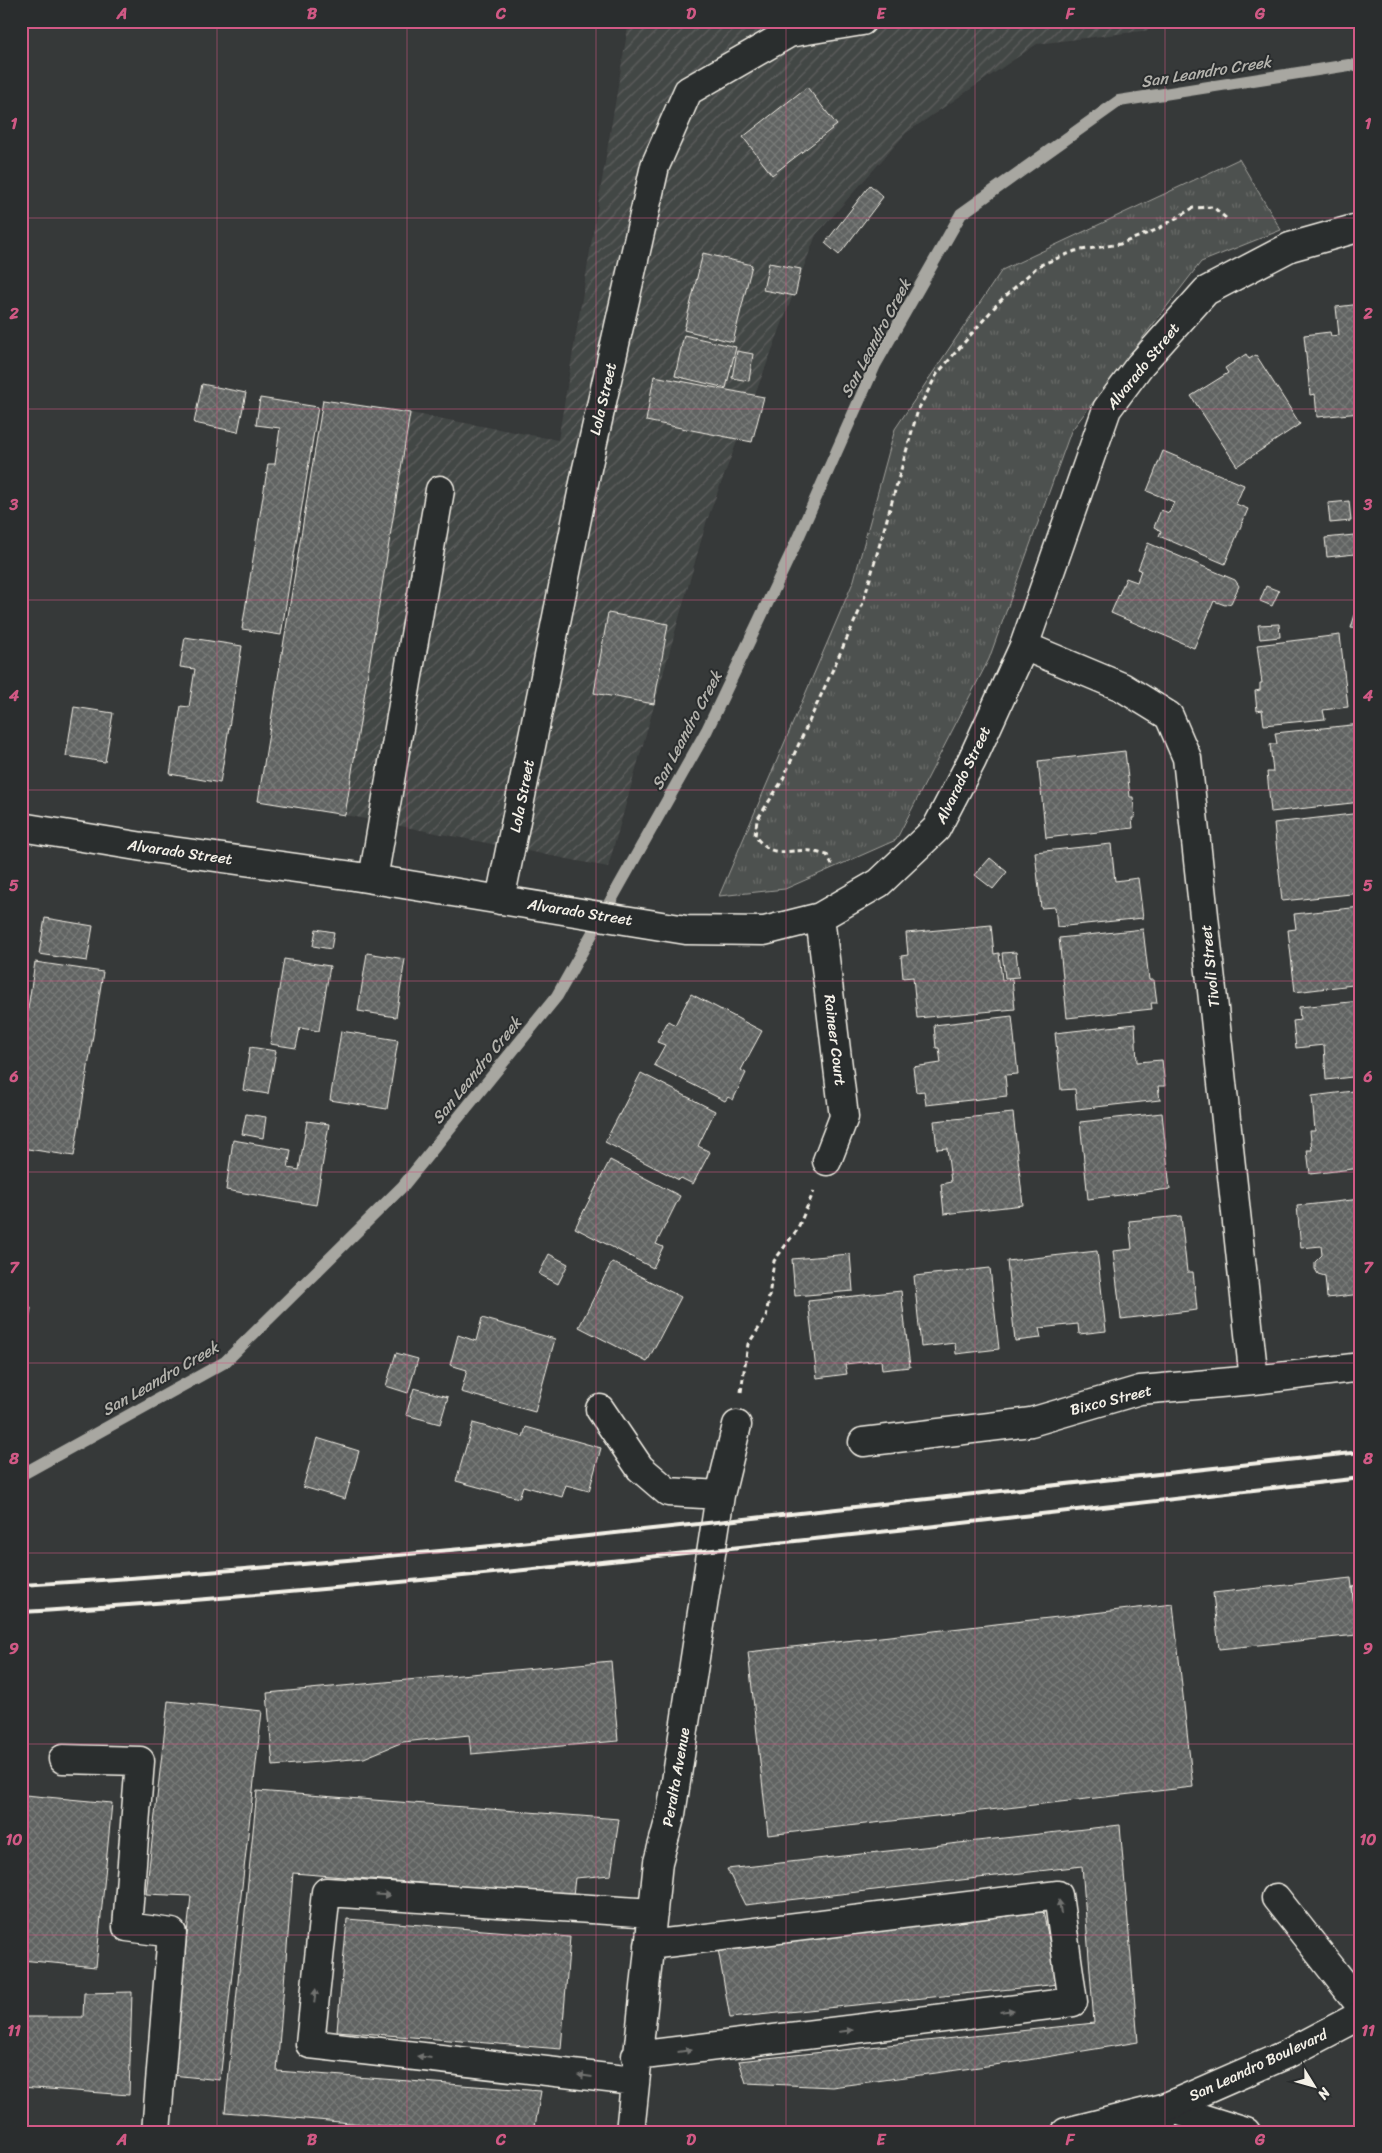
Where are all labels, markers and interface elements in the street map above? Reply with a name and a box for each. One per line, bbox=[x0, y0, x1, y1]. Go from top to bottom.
text: A bbox=[116, 0, 127, 28]
text: B bbox=[307, 0, 318, 28]
text: C bbox=[495, 0, 507, 28]
text: D bbox=[686, 0, 696, 28]
text: E bbox=[877, 0, 887, 28]
text: F bbox=[1065, 0, 1076, 28]
text: G bbox=[1254, 0, 1266, 28]
water label: San Leandro Creek bbox=[1139, 47, 1275, 96]
text: 1 bbox=[11, 109, 18, 138]
text: 1 bbox=[1365, 109, 1372, 138]
water label: San Leandro Creek bbox=[832, 272, 920, 403]
text: 2 bbox=[8, 299, 19, 328]
text: 2 bbox=[1362, 299, 1373, 328]
street label: Alvarado Street bbox=[1099, 316, 1187, 416]
street label: Lola Street bbox=[582, 360, 624, 438]
text: 3 bbox=[9, 490, 19, 519]
text: 3 bbox=[1363, 490, 1373, 519]
water label: San Leandro Creek bbox=[643, 664, 731, 795]
text: 4 bbox=[8, 681, 19, 710]
text: 4 bbox=[1362, 681, 1373, 710]
street label: Alvarado Street bbox=[928, 721, 998, 829]
street label: Lola Street bbox=[502, 757, 542, 835]
street label: Alvarado Street bbox=[125, 832, 235, 872]
text: 5 bbox=[9, 871, 19, 900]
text: 5 bbox=[1363, 871, 1373, 900]
street label: Alvarado Street bbox=[525, 891, 635, 933]
street label: Tivoli Street bbox=[1193, 923, 1227, 1009]
street label: Raineer Court bbox=[817, 993, 854, 1087]
water label: San Leandro Creek bbox=[424, 1009, 530, 1131]
text: 6 bbox=[8, 1062, 19, 1091]
text: 6 bbox=[1362, 1062, 1373, 1091]
text: 7 bbox=[9, 1253, 20, 1282]
text: 7 bbox=[1363, 1253, 1374, 1282]
water label: San Leandro Creek bbox=[96, 1332, 226, 1424]
street label: Bixco Street bbox=[1067, 1377, 1155, 1423]
text: 8 bbox=[8, 1444, 19, 1473]
text: 8 bbox=[1362, 1444, 1373, 1473]
text: 9 bbox=[9, 1634, 19, 1663]
text: 9 bbox=[1363, 1634, 1373, 1663]
street label: Peralta Avenue bbox=[655, 1725, 697, 1829]
text: 10 bbox=[6, 1825, 22, 1854]
text: 10 bbox=[1360, 1825, 1376, 1854]
one-way arrow bbox=[375, 1892, 391, 1900]
one-way arrow bbox=[1055, 1899, 1063, 1915]
one-way arrow bbox=[311, 1988, 319, 2004]
one-way arrow bbox=[1000, 2007, 1016, 2015]
text: 11 bbox=[7, 2016, 21, 2045]
text: 11 bbox=[1361, 2016, 1375, 2045]
street label: San Leandro Boulevard bbox=[1184, 2021, 1333, 2109]
one-way arrow bbox=[838, 2027, 854, 2035]
one-way arrow bbox=[677, 2046, 693, 2054]
one-way arrow bbox=[416, 2053, 432, 2061]
north arrow bbox=[1290, 2060, 1340, 2110]
one-way arrow bbox=[577, 2072, 593, 2080]
text: N bbox=[1311, 2081, 1337, 2105]
text: A bbox=[116, 2125, 127, 2153]
text: B bbox=[307, 2125, 318, 2153]
text: C bbox=[495, 2125, 507, 2153]
text: D bbox=[686, 2125, 696, 2153]
text: E bbox=[877, 2125, 887, 2153]
text: F bbox=[1065, 2125, 1076, 2153]
text: G bbox=[1254, 2125, 1266, 2153]

